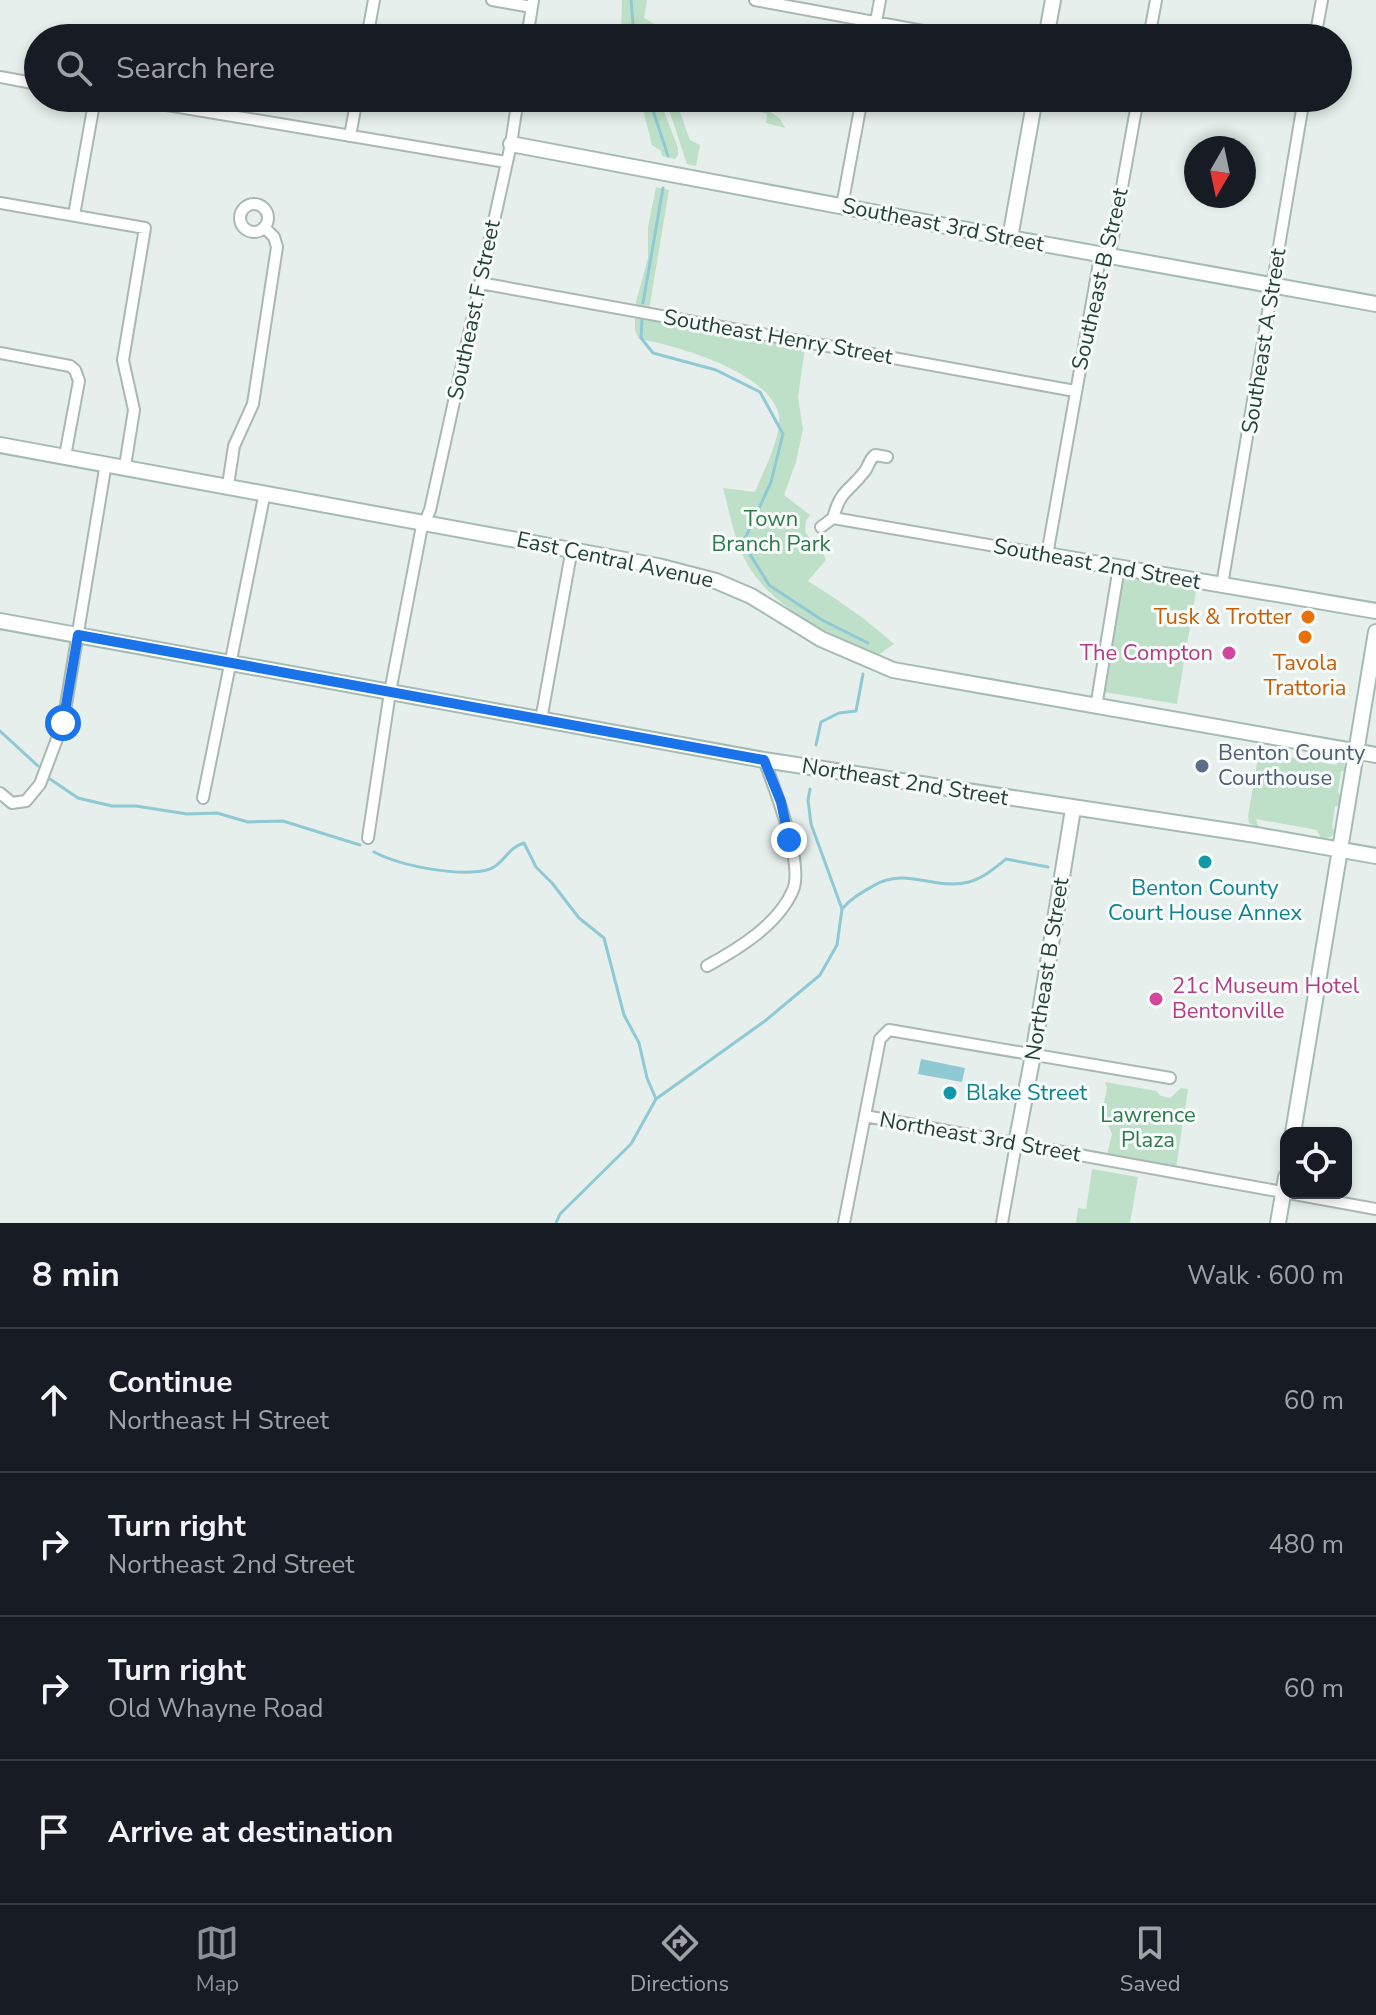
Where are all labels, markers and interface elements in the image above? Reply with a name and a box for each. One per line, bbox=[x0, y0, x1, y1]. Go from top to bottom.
search box bbox=[24, 24, 1352, 112]
icon: search bbox=[52, 46, 96, 90]
text: Search here bbox=[116, 48, 275, 89]
north arrow bbox=[1184, 136, 1256, 208]
street label: Southeast B Street bbox=[1064, 185, 1136, 373]
street label: Southeast 3rd Street bbox=[840, 191, 1047, 259]
street label: Southeast F Street bbox=[440, 217, 508, 403]
street label: Southeast A Street bbox=[1235, 246, 1294, 436]
street label: Southeast Henry Street bbox=[661, 302, 895, 372]
park label: Town Branch Park bbox=[711, 504, 832, 559]
street label: East Central Avenue bbox=[514, 524, 716, 596]
street label: Southeast 2nd Street bbox=[991, 531, 1203, 597]
place label: Tusk & Trotter bbox=[1154, 602, 1292, 632]
marker: Tusk & Trotter bbox=[1299, 608, 1317, 626]
marker: Tavola Trattoria bbox=[1296, 628, 1314, 646]
place label: The Compton bbox=[1080, 638, 1213, 668]
marker: The Compton bbox=[1220, 644, 1238, 662]
place label: Tavola Trattoria bbox=[1264, 648, 1346, 703]
route start bbox=[45, 705, 81, 741]
place label: Benton County Courthouse bbox=[1218, 738, 1366, 793]
street label: Northeast 2nd Street bbox=[800, 751, 1011, 813]
marker: Benton County Courthouse bbox=[1193, 757, 1211, 775]
route end bbox=[771, 822, 807, 858]
marker: Benton County Court House Annex bbox=[1196, 853, 1214, 871]
place label: Benton County Court House Annex bbox=[1108, 873, 1302, 928]
street label: Northeast B Street bbox=[1018, 875, 1076, 1063]
place label: 21c Museum Hotel Bentonville bbox=[1172, 971, 1360, 1026]
marker: 21c Museum Hotel Bentonville bbox=[1147, 990, 1165, 1008]
place label: Blake Street bbox=[966, 1078, 1087, 1108]
marker: Blake Street bbox=[941, 1084, 959, 1102]
park label: Lawrence Plaza bbox=[1100, 1100, 1196, 1155]
street label: Northeast 3rd Street bbox=[877, 1105, 1083, 1170]
map controls bbox=[1280, 1127, 1352, 1199]
button: locate bbox=[1280, 1127, 1352, 1199]
text: 8 min bbox=[32, 1252, 120, 1298]
text: Walk · 600 m bbox=[1187, 1258, 1344, 1293]
text: Continue bbox=[108, 1362, 233, 1403]
icon: ahead bbox=[32, 1378, 76, 1422]
text: 60 m bbox=[1284, 1383, 1344, 1418]
text: Northeast H Street bbox=[108, 1403, 329, 1438]
text: Turn right bbox=[108, 1506, 246, 1547]
icon: right bbox=[32, 1522, 76, 1566]
text: 480 m bbox=[1268, 1527, 1344, 1562]
text: Northeast 2nd Street bbox=[108, 1547, 354, 1582]
text: Turn right bbox=[108, 1650, 246, 1691]
icon: right bbox=[32, 1666, 76, 1710]
text: 60 m bbox=[1284, 1671, 1344, 1706]
text: Old Whayne Road bbox=[108, 1691, 324, 1726]
icon: arrive bbox=[32, 1810, 76, 1854]
text: Arrive at destination bbox=[108, 1812, 393, 1853]
tab: Map bbox=[195, 1921, 239, 1999]
tab: Directions bbox=[630, 1921, 729, 1999]
tab: Saved bbox=[1120, 1921, 1181, 1999]

